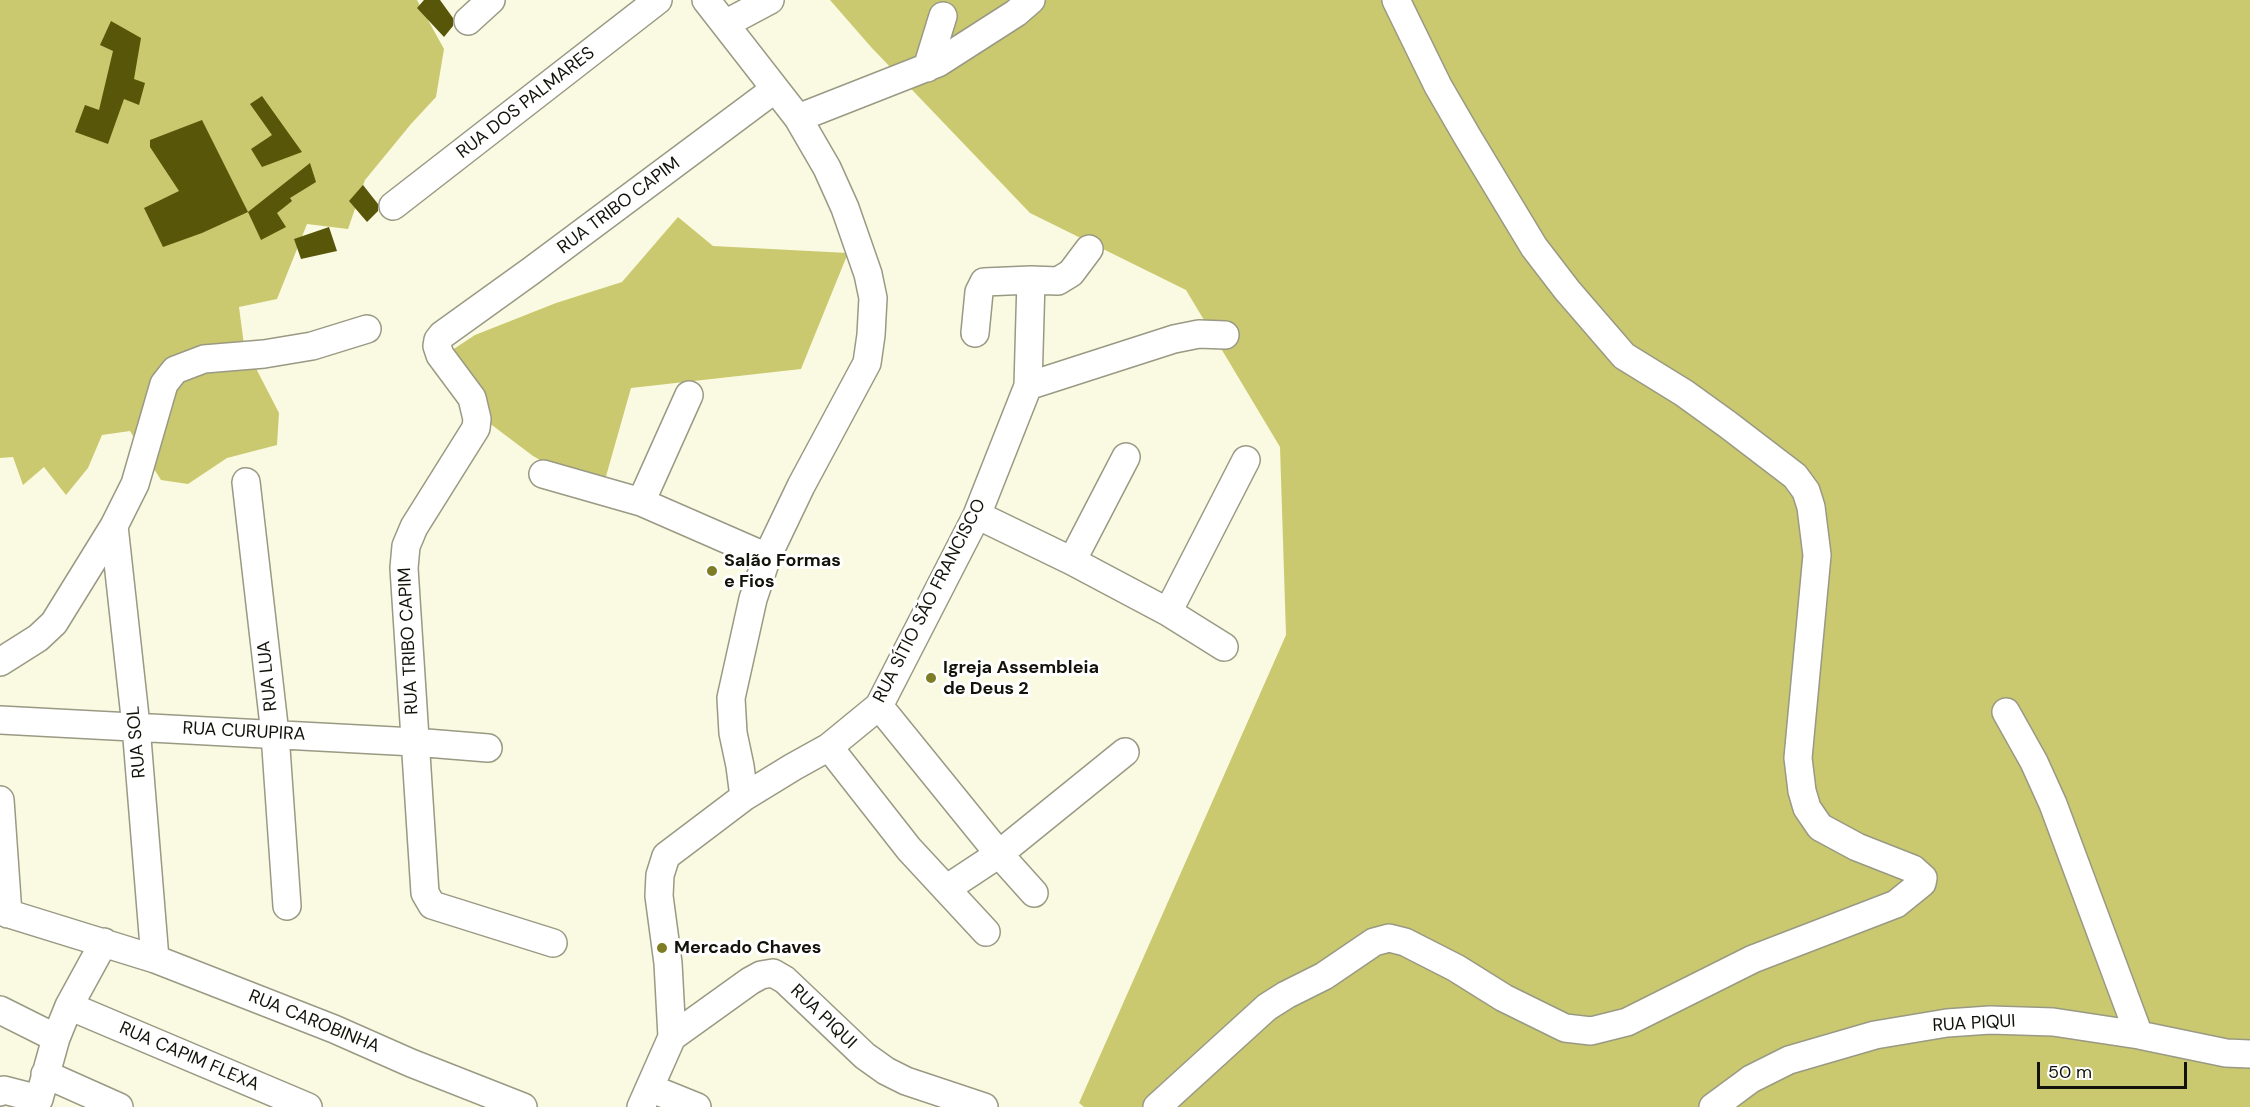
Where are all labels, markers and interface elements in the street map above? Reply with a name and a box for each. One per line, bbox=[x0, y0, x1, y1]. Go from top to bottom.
street label: RUA DOS PALMARES bbox=[453, 42, 599, 164]
street label: RUA TRIBO CAPIM bbox=[554, 153, 684, 259]
street label: RUA SÍTIO SÃO FRANCISCO bbox=[869, 495, 991, 707]
place label: Salão Formas e Fios bbox=[724, 550, 841, 592]
marker: Salão Formas e Fios bbox=[705, 564, 719, 578]
street label: RUA TRIBO CAPIM bbox=[394, 567, 424, 715]
street label: RUA LUA bbox=[254, 640, 282, 712]
place label: Igreja Assembleia de Deus 2 bbox=[943, 657, 1099, 700]
marker: Igreja Assembleia de Deus 2 bbox=[924, 671, 938, 685]
street label: RUA SOL bbox=[123, 705, 151, 779]
street label: RUA CURUPIRA bbox=[182, 718, 306, 746]
place label: Mercado Chaves bbox=[674, 937, 821, 959]
marker: Mercado Chaves bbox=[655, 941, 669, 955]
street label: RUA PIQUI bbox=[786, 980, 860, 1054]
street label: RUA CAROBINHA bbox=[245, 986, 383, 1058]
street label: RUA PIQUI bbox=[1932, 1011, 2016, 1037]
street label: RUA CAPIM FLEXA bbox=[116, 1018, 262, 1096]
scale bar bbox=[2040, 1050, 2190, 1088]
text: 50 m bbox=[2048, 1060, 2092, 1084]

